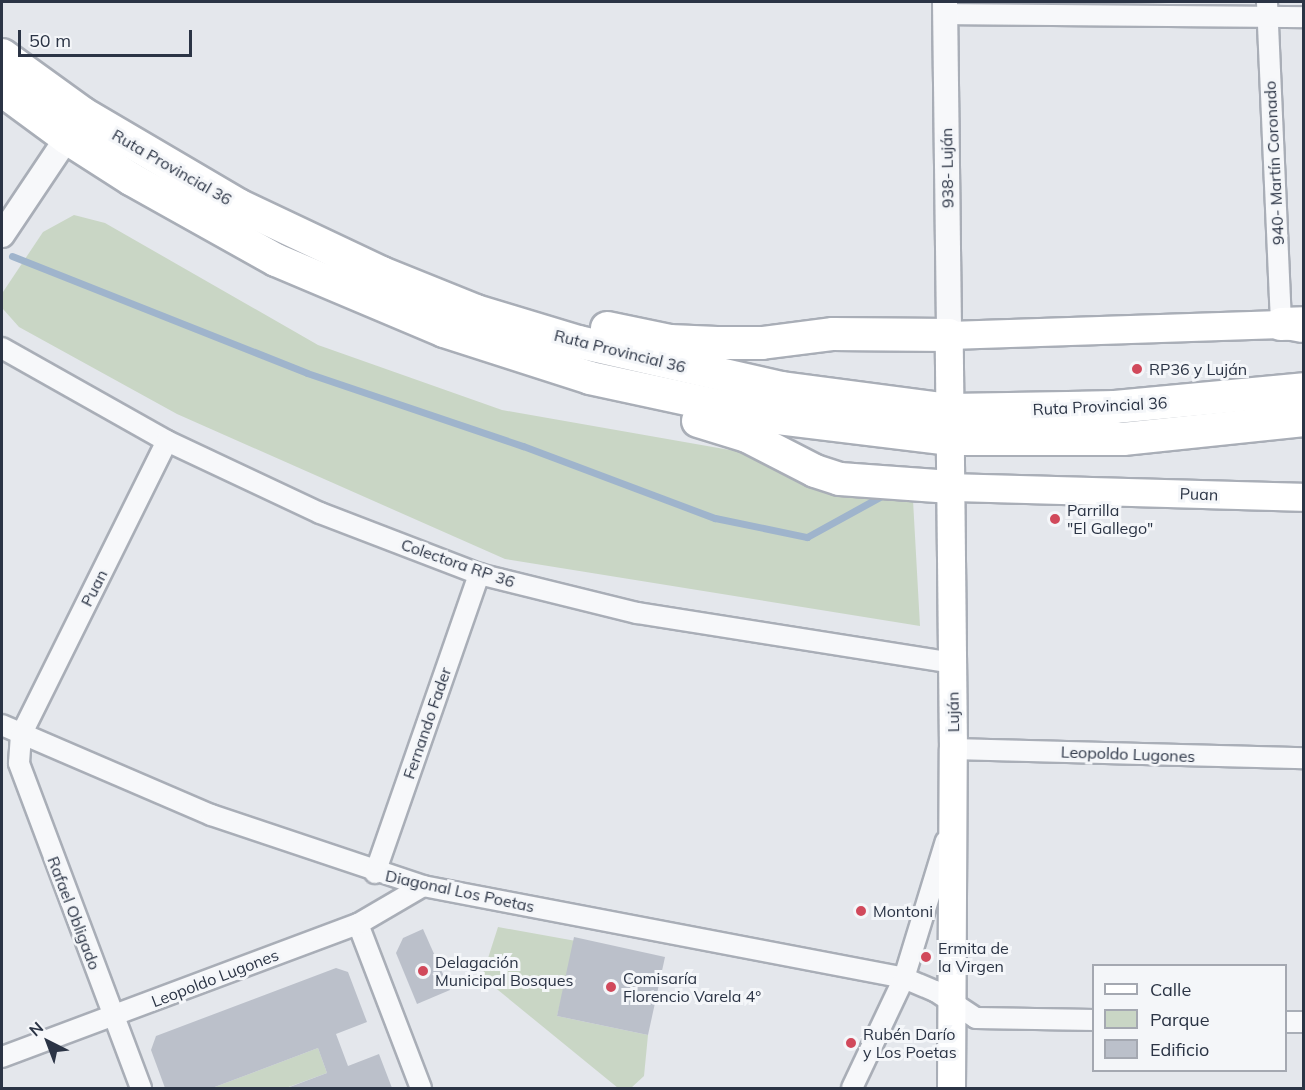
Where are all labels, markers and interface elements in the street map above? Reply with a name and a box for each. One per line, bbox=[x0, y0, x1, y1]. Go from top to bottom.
scale bar bbox=[21, 18, 195, 56]
text: 50 m bbox=[29, 29, 71, 52]
street label: 940- Martín Coronado bbox=[1260, 80, 1288, 246]
street label: Ruta Provincial 36 bbox=[109, 125, 235, 209]
street label: 938- Luján bbox=[937, 128, 957, 208]
street label: Ruta Provincial 36 bbox=[552, 325, 688, 377]
place label: RP36 y Luján bbox=[1149, 359, 1247, 379]
marker: RP36 y Luján bbox=[1130, 362, 1144, 376]
street label: Ruta Provincial 36 bbox=[1032, 393, 1168, 419]
street label: Puan bbox=[1179, 484, 1219, 504]
place label: Parrilla "El Gallego" bbox=[1067, 500, 1153, 538]
marker: Parrilla "El Gallego" bbox=[1048, 512, 1062, 526]
street label: Colectora RP 36 bbox=[399, 535, 517, 591]
street label: Puan bbox=[77, 566, 111, 610]
street label: Fernando Fader bbox=[399, 665, 455, 781]
street label: Luján bbox=[943, 692, 963, 732]
street label: Leopoldo Lugones bbox=[1060, 742, 1196, 766]
street label: Rafael Obligado bbox=[44, 854, 104, 972]
street label: Diagonal Los Poetas bbox=[384, 866, 536, 916]
place label: Montoni bbox=[873, 901, 933, 921]
marker: Montoni bbox=[854, 904, 868, 918]
place label: Ermita de la Virgen bbox=[938, 938, 1009, 976]
street label: Leopoldo Lugones bbox=[149, 945, 281, 1011]
marker: Ermita de la Virgen bbox=[919, 950, 933, 964]
place label: Delagación Municipal Bosques bbox=[435, 952, 573, 990]
marker: Delagación Municipal Bosques bbox=[416, 964, 430, 978]
legend bbox=[1092, 964, 1287, 1072]
place label: Comisaría Florencio Varela 4° bbox=[623, 968, 761, 1006]
text: Calle bbox=[1150, 978, 1191, 1001]
marker: Comisaría Florencio Varela 4° bbox=[604, 980, 618, 994]
text: Parque bbox=[1150, 1008, 1209, 1031]
north arrow bbox=[18, 1012, 78, 1072]
text: N bbox=[25, 1017, 47, 1040]
place label: Rubén Darío y Los Poetas bbox=[863, 1024, 957, 1062]
marker: Rubén Darío y Los Poetas bbox=[844, 1036, 858, 1050]
text: Edificio bbox=[1150, 1038, 1209, 1061]

